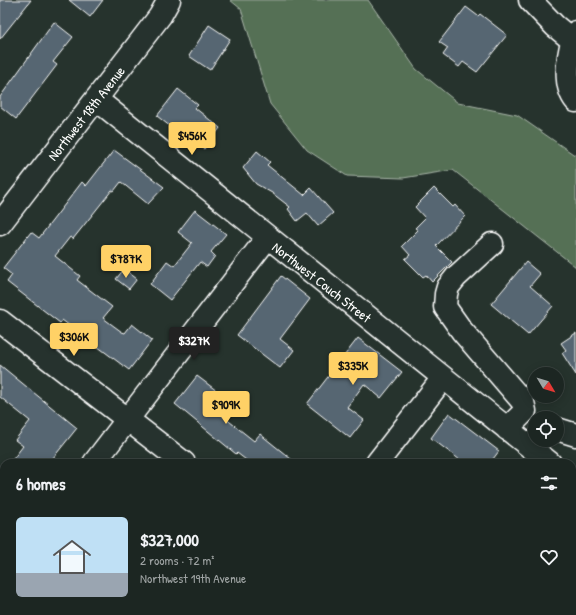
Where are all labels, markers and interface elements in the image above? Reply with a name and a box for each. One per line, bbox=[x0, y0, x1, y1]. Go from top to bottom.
street label: Northwest 18th Avenue bbox=[43, 61, 129, 164]
pin: $456K bbox=[164, 122, 220, 156]
text: $456K bbox=[178, 126, 206, 144]
street label: Northwest Couch Street bbox=[269, 237, 376, 327]
pin: $787K bbox=[98, 245, 154, 279]
text: $787K bbox=[110, 249, 142, 267]
pin: $306K bbox=[46, 323, 102, 357]
text: $306K bbox=[59, 327, 89, 345]
pin: $327K bbox=[166, 327, 222, 361]
text: $327K bbox=[178, 331, 210, 349]
pin: $335K bbox=[325, 352, 381, 386]
text: $335K bbox=[338, 356, 368, 374]
north arrow bbox=[528, 367, 564, 403]
map controls bbox=[528, 367, 564, 447]
pin: $909K bbox=[198, 391, 254, 425]
text: $909K bbox=[212, 395, 240, 413]
button: locate bbox=[528, 411, 564, 447]
text: 6 homes bbox=[16, 472, 66, 495]
icon: filters bbox=[538, 472, 560, 494]
text: $327,000 bbox=[140, 528, 199, 551]
icon: home bbox=[48, 533, 96, 581]
icon: heart bbox=[538, 546, 560, 568]
text: 2 rooms · 72 m² bbox=[140, 551, 214, 569]
text: Northwest 19th Avenue bbox=[140, 569, 246, 587]

